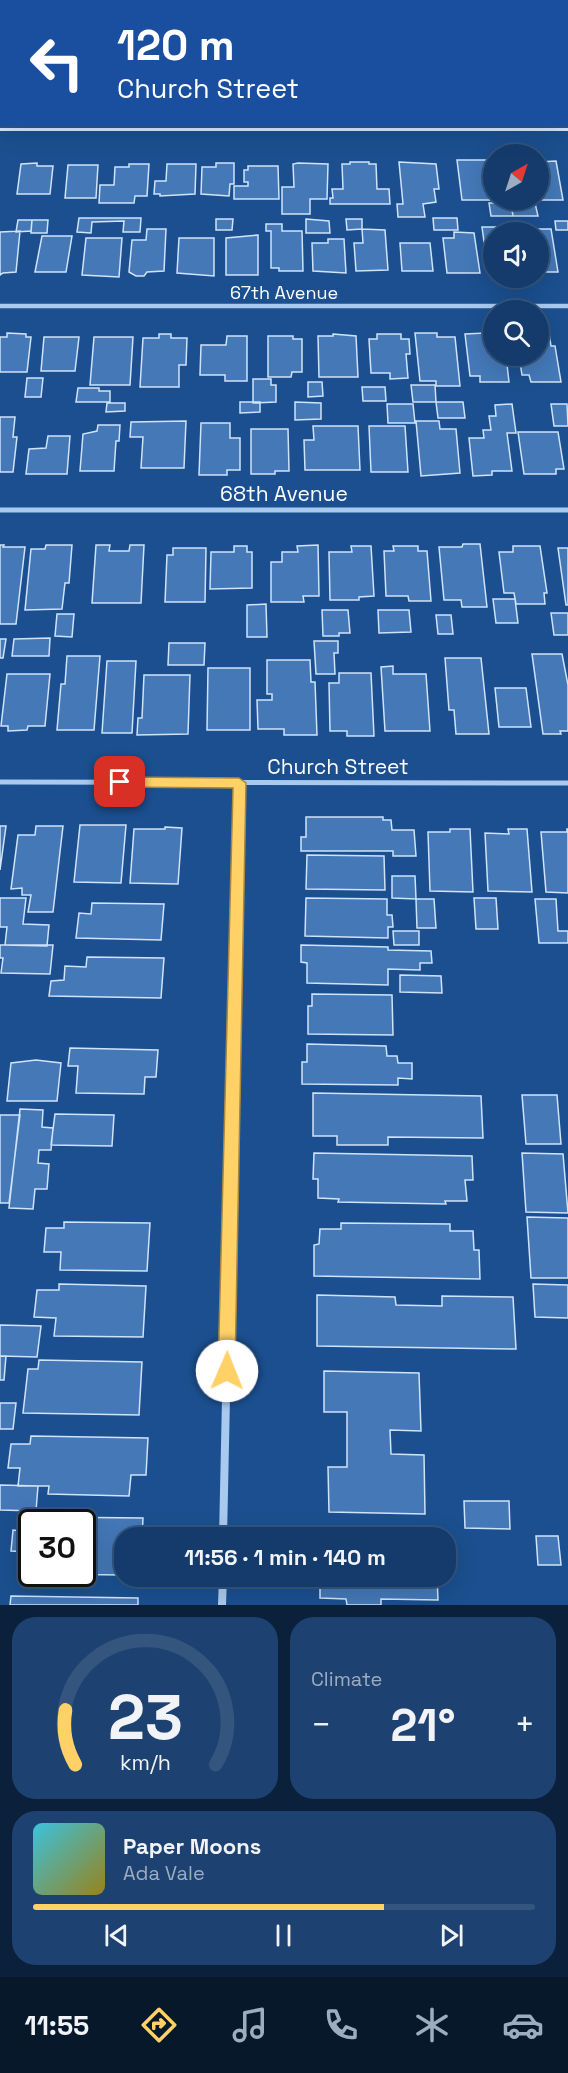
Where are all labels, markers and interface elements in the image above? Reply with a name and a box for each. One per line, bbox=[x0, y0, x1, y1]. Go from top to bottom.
text: 120 m bbox=[117, 19, 235, 72]
icon: left bbox=[18, 24, 96, 102]
text: Church Street bbox=[117, 71, 299, 106]
north arrow bbox=[483, 144, 549, 210]
map controls bbox=[483, 144, 549, 366]
button: sound bbox=[483, 222, 549, 288]
street label: 67th Avenue bbox=[230, 281, 338, 304]
button: search bbox=[483, 300, 549, 366]
street label: 68th Avenue bbox=[220, 480, 348, 507]
street label: Church Street bbox=[267, 753, 409, 780]
pin bbox=[94, 756, 145, 807]
icon: arrive bbox=[103, 765, 136, 798]
position arrow bbox=[195, 1339, 259, 1403]
speed limit sign: 30 bbox=[18, 1509, 96, 1587]
text: 11:56 · 1 min · 140 m bbox=[184, 1543, 386, 1571]
text: Climate bbox=[311, 1666, 382, 1692]
text: 23 bbox=[107, 1678, 182, 1757]
text: 21° bbox=[391, 1697, 455, 1754]
text: − bbox=[311, 1704, 331, 1746]
text: + bbox=[515, 1704, 535, 1746]
text: km/h bbox=[119, 1749, 171, 1776]
text: Paper Moons bbox=[123, 1832, 261, 1860]
text: Ada Vale bbox=[123, 1860, 205, 1886]
icon: previous bbox=[100, 1919, 133, 1952]
icon: pause bbox=[267, 1919, 300, 1952]
icon: next bbox=[435, 1919, 468, 1952]
icon: directions bbox=[138, 2004, 180, 2046]
icon: music bbox=[229, 2004, 271, 2046]
icon: phone bbox=[320, 2004, 362, 2046]
icon: climate bbox=[411, 2004, 453, 2046]
icon: car bbox=[502, 2004, 544, 2046]
text: 11:55 bbox=[24, 2008, 89, 2043]

